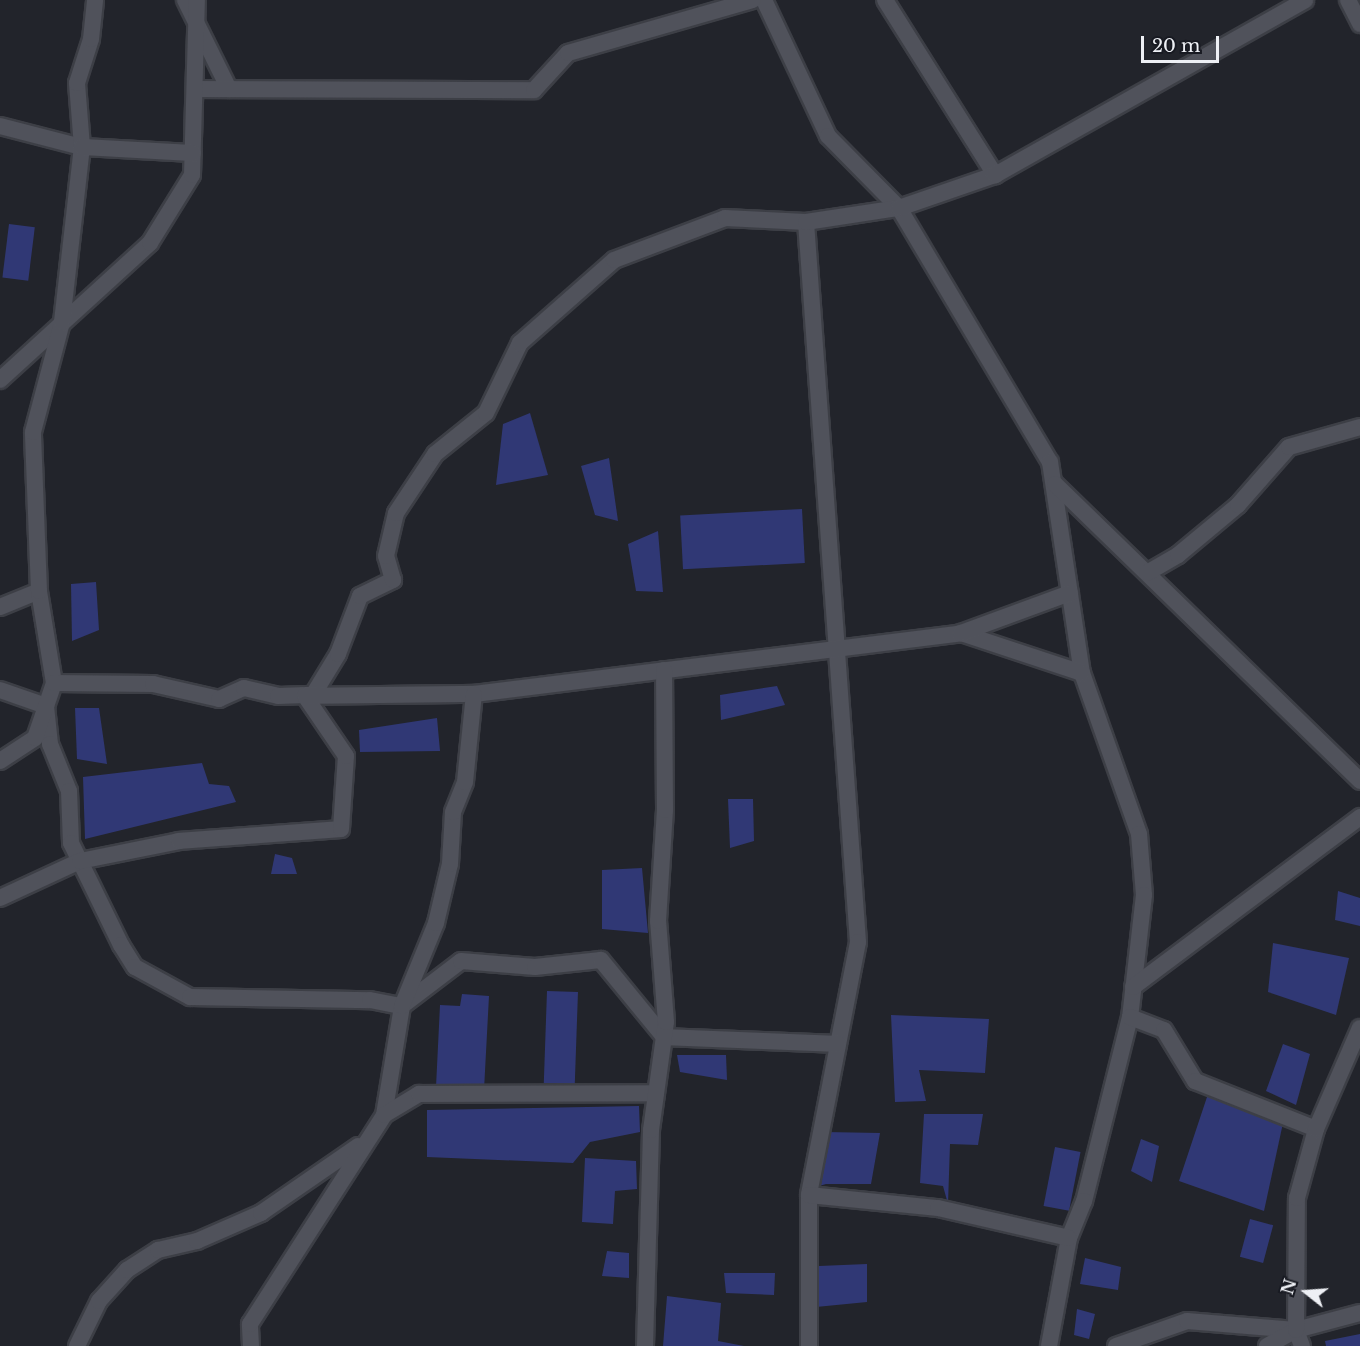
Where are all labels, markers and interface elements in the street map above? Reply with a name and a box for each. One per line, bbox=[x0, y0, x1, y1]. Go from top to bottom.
scale bar bbox=[1144, 24, 1222, 62]
text: 20 m bbox=[1152, 35, 1200, 57]
north arrow bbox=[1276, 1262, 1336, 1322]
text: N bbox=[1277, 1277, 1301, 1297]

